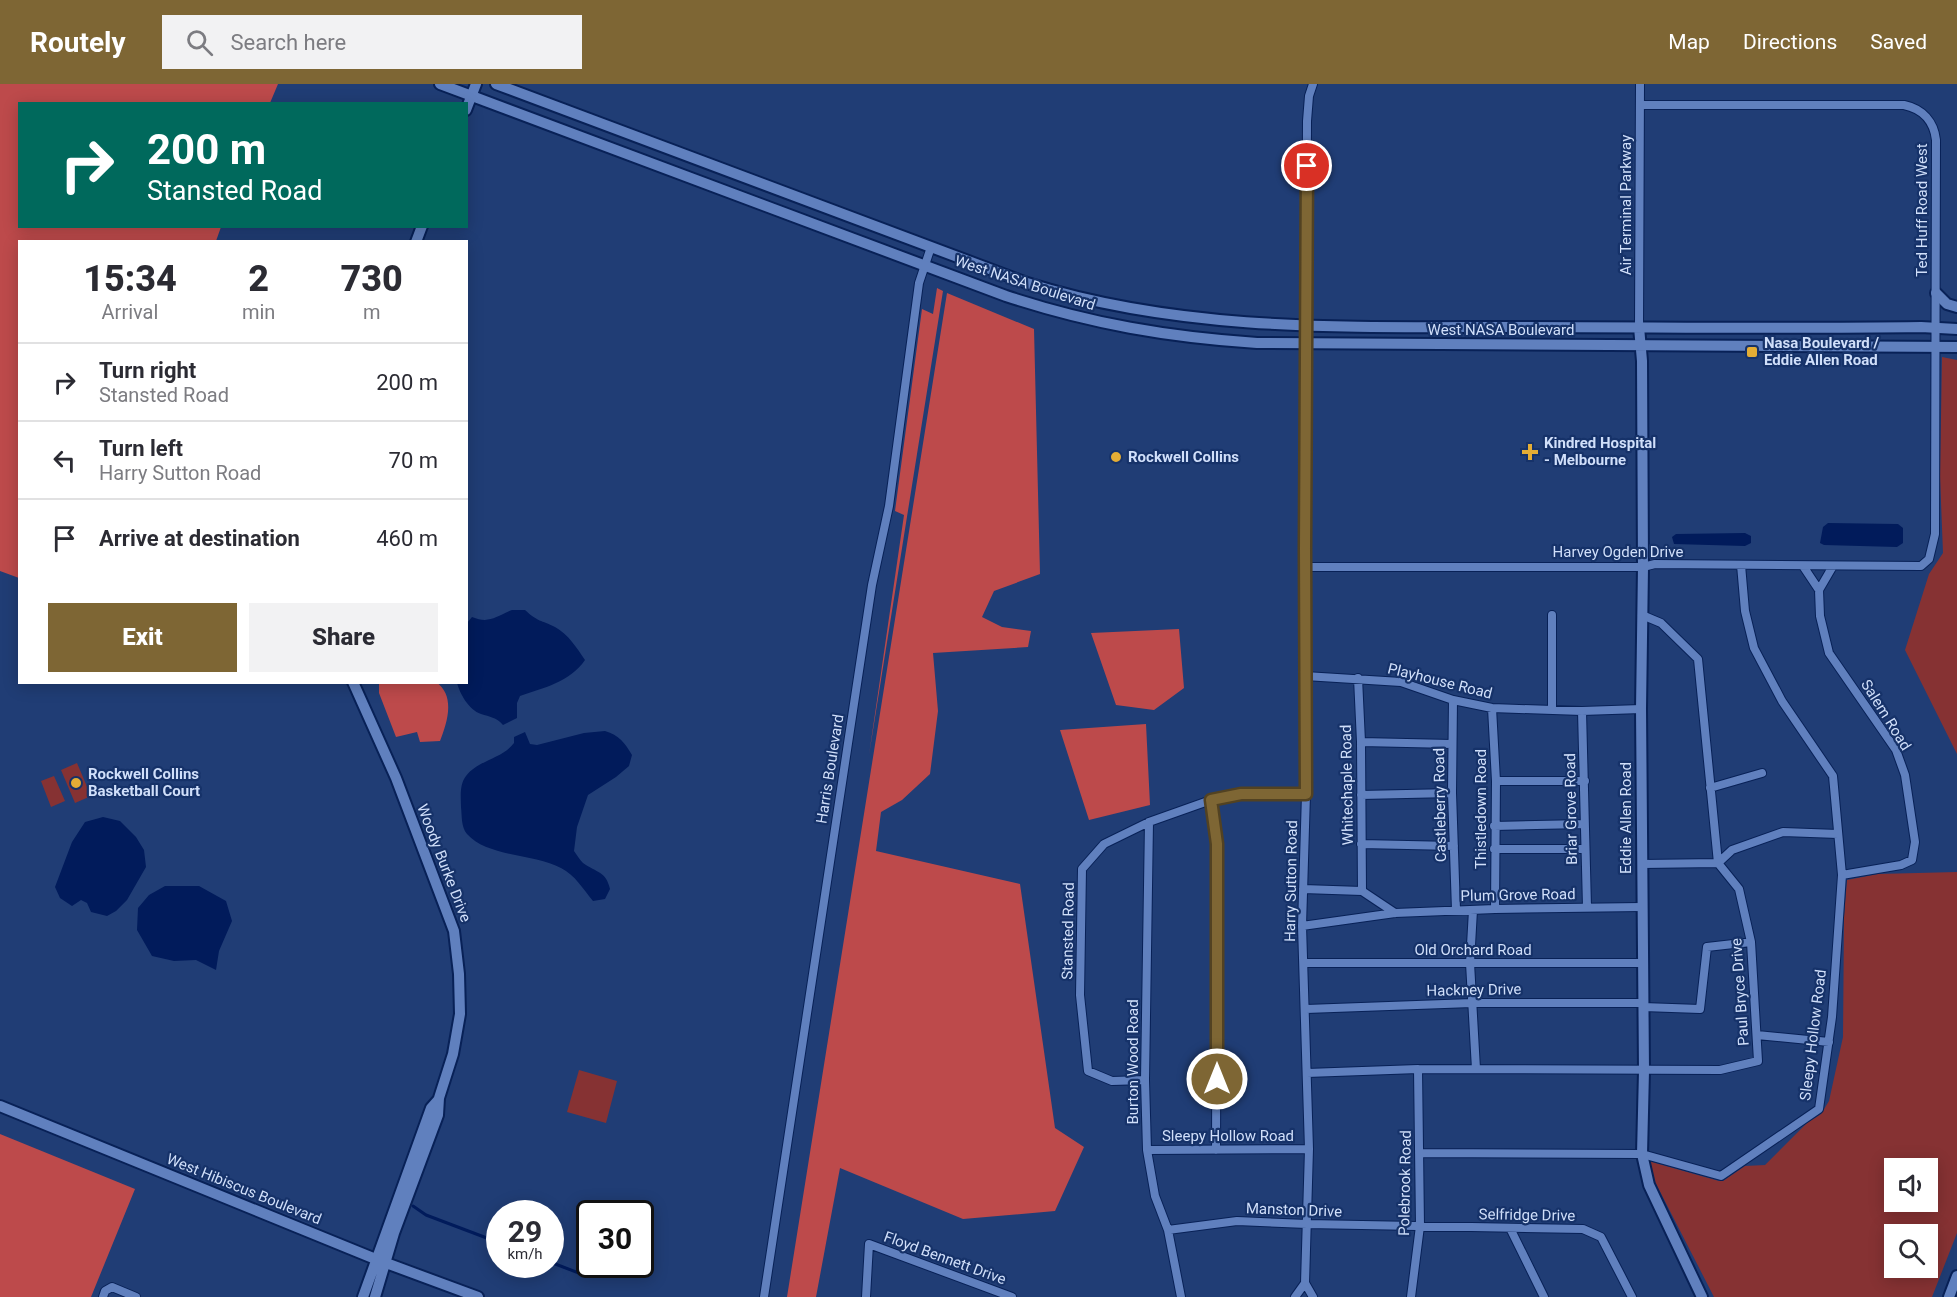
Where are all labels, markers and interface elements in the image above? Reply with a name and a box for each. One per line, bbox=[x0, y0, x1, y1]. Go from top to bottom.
search box bbox=[162, 15, 582, 69]
text: Routely bbox=[30, 26, 126, 59]
icon: search bbox=[183, 26, 216, 59]
text: Search here bbox=[231, 30, 346, 55]
text: Map bbox=[1668, 30, 1710, 54]
text: Directions bbox=[1743, 30, 1837, 54]
text: Saved bbox=[1870, 30, 1927, 54]
text: 200 m bbox=[147, 125, 266, 174]
icon: right bbox=[48, 126, 126, 204]
street label: Air Terminal Parkway bbox=[1617, 135, 1635, 275]
pin bbox=[1281, 140, 1332, 191]
street label: Ted Huff Road West bbox=[1913, 143, 1931, 277]
icon: arrive bbox=[1290, 149, 1323, 182]
text: Stansted Road bbox=[147, 175, 322, 207]
street label: West NASA Boulevard bbox=[952, 252, 1098, 314]
text: 15:34 bbox=[83, 258, 177, 300]
text: 2 bbox=[248, 258, 269, 300]
text: 730 bbox=[341, 258, 403, 300]
text: Arrival bbox=[102, 300, 158, 324]
text: min bbox=[242, 300, 275, 324]
text: m bbox=[363, 300, 380, 324]
street label: West NASA Boulevard bbox=[1428, 321, 1574, 339]
place label: Nasa Boulevard / Eddie Allen Road bbox=[1764, 334, 1880, 369]
marker: Nasa Boulevard / Eddie Allen Road bbox=[1745, 345, 1759, 359]
text: Turn right bbox=[99, 358, 196, 383]
icon: right bbox=[48, 366, 81, 399]
text: 200 m bbox=[376, 370, 438, 395]
text: Stansted Road bbox=[99, 383, 229, 407]
place label: Kindred Hospital - Melbourne bbox=[1544, 434, 1656, 469]
text: Turn left bbox=[99, 436, 183, 461]
marker: Kindred Hospital - Melbourne bbox=[1521, 443, 1539, 461]
icon: left bbox=[48, 444, 81, 477]
text: 70 m bbox=[389, 448, 438, 473]
place label: Rockwell Collins bbox=[1128, 448, 1239, 466]
marker: Rockwell Collins bbox=[1109, 450, 1123, 464]
text: Harry Sutton Road bbox=[99, 461, 261, 485]
icon: arrive bbox=[48, 522, 81, 555]
text: Arrive at destination bbox=[99, 526, 300, 551]
text: 460 m bbox=[376, 526, 438, 551]
street label: Harvey Ogden Drive bbox=[1553, 543, 1683, 561]
button: Exit bbox=[48, 603, 237, 672]
button: Share bbox=[249, 603, 438, 672]
street label: Playhouse Road bbox=[1386, 659, 1494, 703]
street label: Salem Road bbox=[1857, 676, 1915, 754]
street label: Harris Boulevard bbox=[812, 713, 848, 825]
street label: Whitechaple Road bbox=[1337, 725, 1357, 845]
street label: Castleberry Road bbox=[1430, 748, 1450, 862]
street label: Thistledown Road bbox=[1472, 749, 1490, 869]
street label: Briar Grove Road bbox=[1561, 753, 1581, 865]
street label: Eddie Allen Road bbox=[1617, 762, 1635, 874]
place label: Rockwell Collins Basketball Court bbox=[88, 765, 200, 800]
marker: Rockwell Collins Basketball Court bbox=[69, 776, 83, 790]
street label: Woody Burke Drive bbox=[413, 801, 475, 925]
street label: Harry Sutton Road bbox=[1281, 820, 1301, 942]
street label: Stansted Road bbox=[1058, 882, 1078, 980]
street label: Plum Grove Road bbox=[1460, 885, 1576, 905]
street label: Paul Bryce Drive bbox=[1727, 937, 1753, 1046]
street label: Old Orchard Road bbox=[1414, 941, 1532, 959]
street label: Sleepy Hollow Road bbox=[1796, 968, 1830, 1102]
street label: Hackney Drive bbox=[1426, 980, 1522, 1000]
street label: Burton Wood Road bbox=[1124, 999, 1142, 1125]
position arrow bbox=[1185, 1047, 1249, 1111]
street label: Sleepy Hollow Road bbox=[1162, 1127, 1294, 1145]
street label: Polebrook Road bbox=[1395, 1130, 1415, 1236]
street label: West Hibiscus Boulevard bbox=[164, 1150, 324, 1228]
map controls bbox=[1884, 1158, 1938, 1278]
button: sound bbox=[1884, 1158, 1938, 1212]
street label: Manston Drive bbox=[1246, 1199, 1342, 1221]
speed limit sign: 30 bbox=[576, 1200, 654, 1278]
street label: Selfridge Drive bbox=[1478, 1205, 1576, 1225]
text: 29 bbox=[508, 1214, 542, 1249]
button: search bbox=[1884, 1224, 1938, 1278]
street label: Floyd Bennett Drive bbox=[881, 1228, 1009, 1288]
text: km/h bbox=[507, 1245, 543, 1263]

